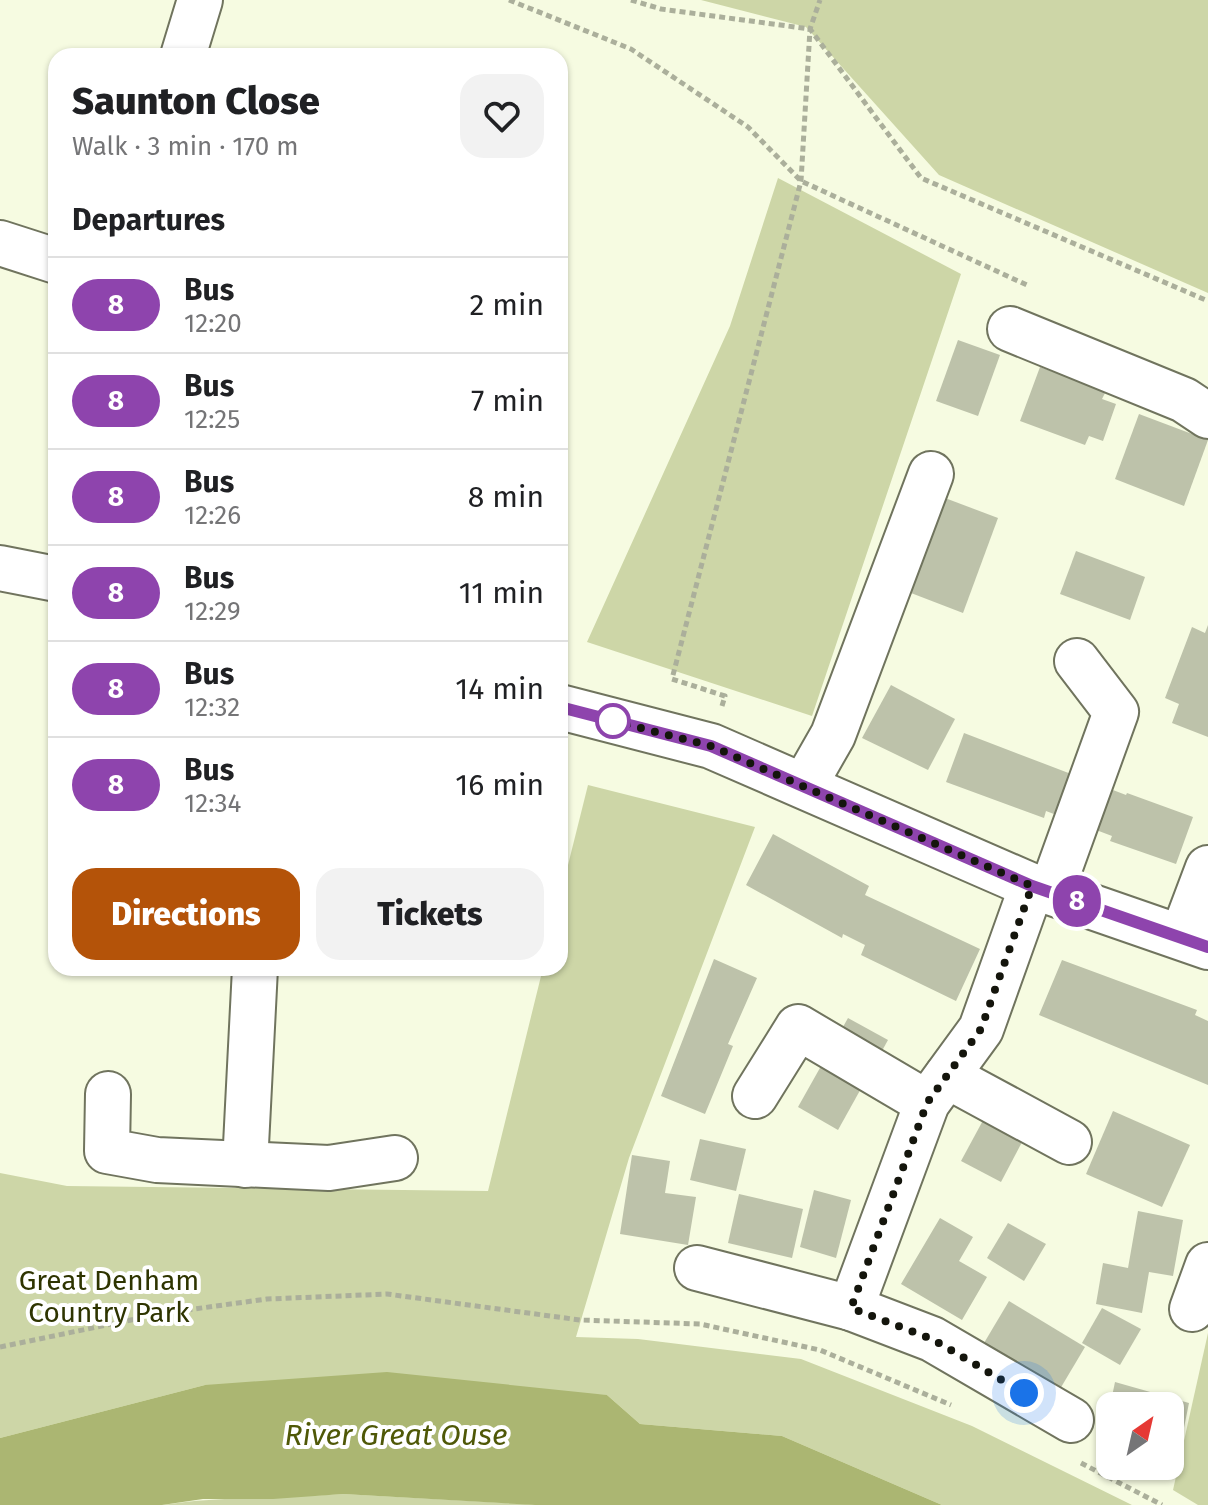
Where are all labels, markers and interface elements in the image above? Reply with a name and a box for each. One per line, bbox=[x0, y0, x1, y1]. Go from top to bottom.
button: heart bbox=[460, 74, 544, 158]
text: Saunton Close bbox=[72, 78, 320, 124]
text: Walk · 3 min · 170 m bbox=[72, 131, 298, 162]
text: Departures bbox=[72, 202, 225, 238]
text: Bus bbox=[184, 272, 234, 308]
text: 2 min bbox=[469, 287, 544, 323]
text: 8 bbox=[108, 288, 124, 321]
text: 12:20 bbox=[184, 308, 242, 339]
text: Bus bbox=[184, 368, 234, 404]
text: 7 min bbox=[471, 383, 544, 419]
text: 8 bbox=[108, 384, 124, 417]
text: 12:25 bbox=[184, 404, 240, 435]
text: Bus bbox=[184, 464, 234, 500]
text: 8 min bbox=[468, 479, 544, 515]
text: 8 bbox=[108, 480, 124, 513]
text: 12:26 bbox=[184, 500, 241, 531]
text: Bus bbox=[184, 560, 234, 596]
text: 11 min bbox=[459, 575, 544, 611]
text: 8 bbox=[108, 576, 124, 609]
text: 12:29 bbox=[184, 596, 241, 627]
text: Bus bbox=[184, 656, 234, 692]
text: 14 min bbox=[455, 671, 544, 707]
text: 8 bbox=[108, 672, 124, 705]
text: 12:32 bbox=[184, 692, 240, 723]
unlabelled marker bbox=[596, 704, 630, 738]
text: Bus bbox=[184, 752, 234, 788]
text: 16 min bbox=[455, 767, 544, 803]
text: 8 bbox=[108, 768, 124, 801]
text: 12:34 bbox=[184, 788, 241, 819]
button: Directions bbox=[72, 868, 300, 960]
button: Tickets bbox=[316, 868, 544, 960]
line badge: 8 bbox=[1051, 875, 1103, 927]
text: 8 bbox=[1069, 884, 1085, 917]
park label: Great Denham Country Park bbox=[19, 1264, 199, 1329]
your location bbox=[1004, 1373, 1044, 1413]
north arrow bbox=[1096, 1392, 1184, 1480]
map controls bbox=[1096, 1392, 1184, 1480]
water label: River Great Ouse bbox=[285, 1417, 507, 1453]

